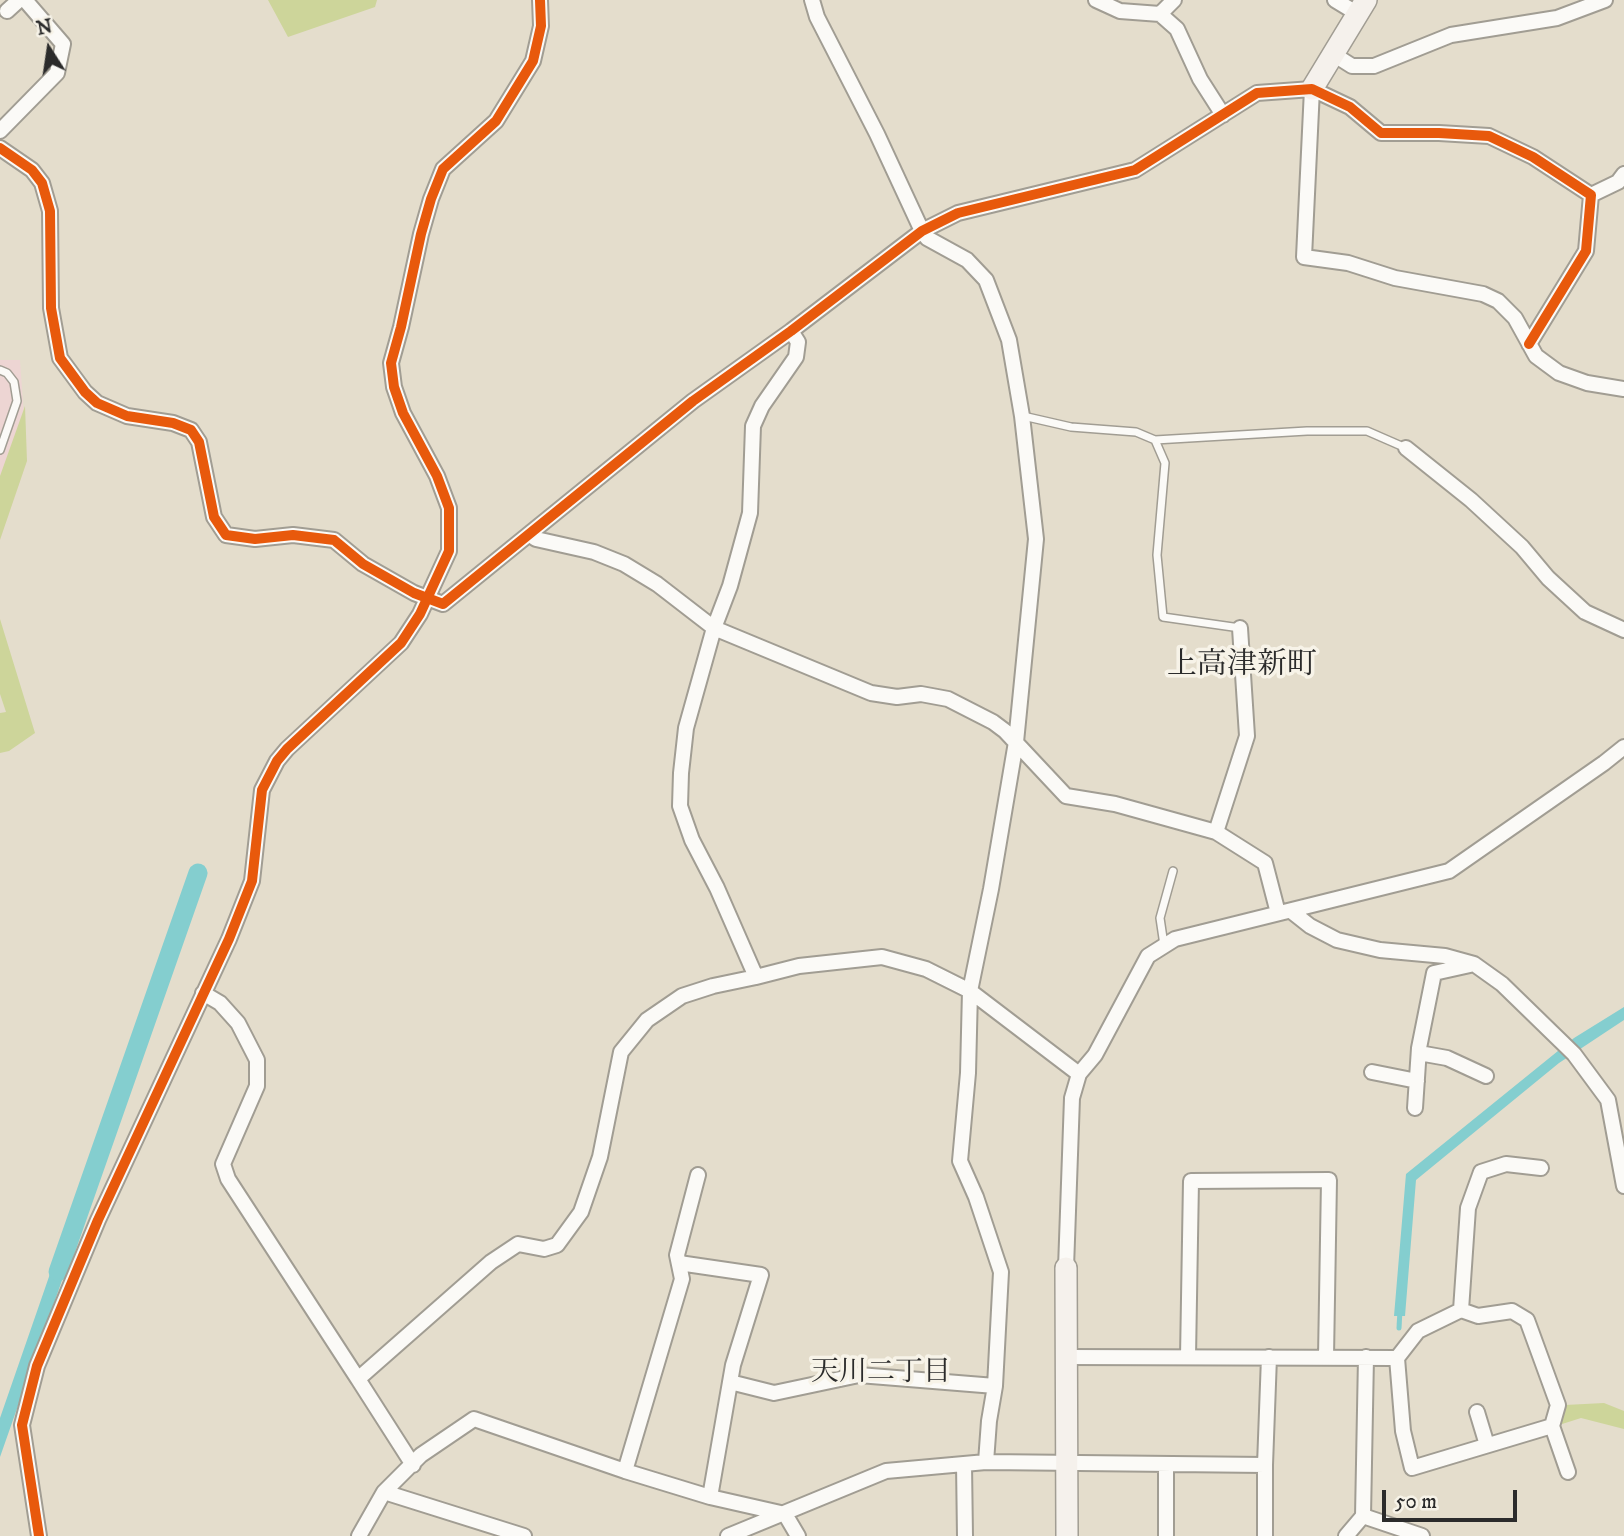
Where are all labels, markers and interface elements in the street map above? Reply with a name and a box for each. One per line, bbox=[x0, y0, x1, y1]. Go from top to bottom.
north arrow bbox=[14, 14, 84, 84]
text: N bbox=[34, 15, 55, 41]
district label: 上高津新町 bbox=[1167, 649, 1317, 685]
district label: 天川二丁目 bbox=[811, 1357, 951, 1391]
scale bar bbox=[1386, 1476, 1521, 1520]
text: 50 m bbox=[1395, 1489, 1437, 1515]

